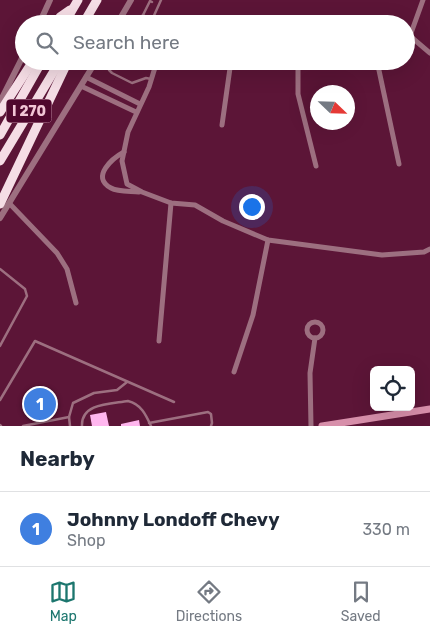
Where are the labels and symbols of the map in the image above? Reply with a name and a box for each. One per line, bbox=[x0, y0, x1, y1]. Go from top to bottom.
north arrow bbox=[310, 85, 355, 130]
road number: I 270 bbox=[6, 100, 52, 122]
your location bbox=[239, 194, 265, 220]
pin: 1 bbox=[24, 385, 56, 423]

